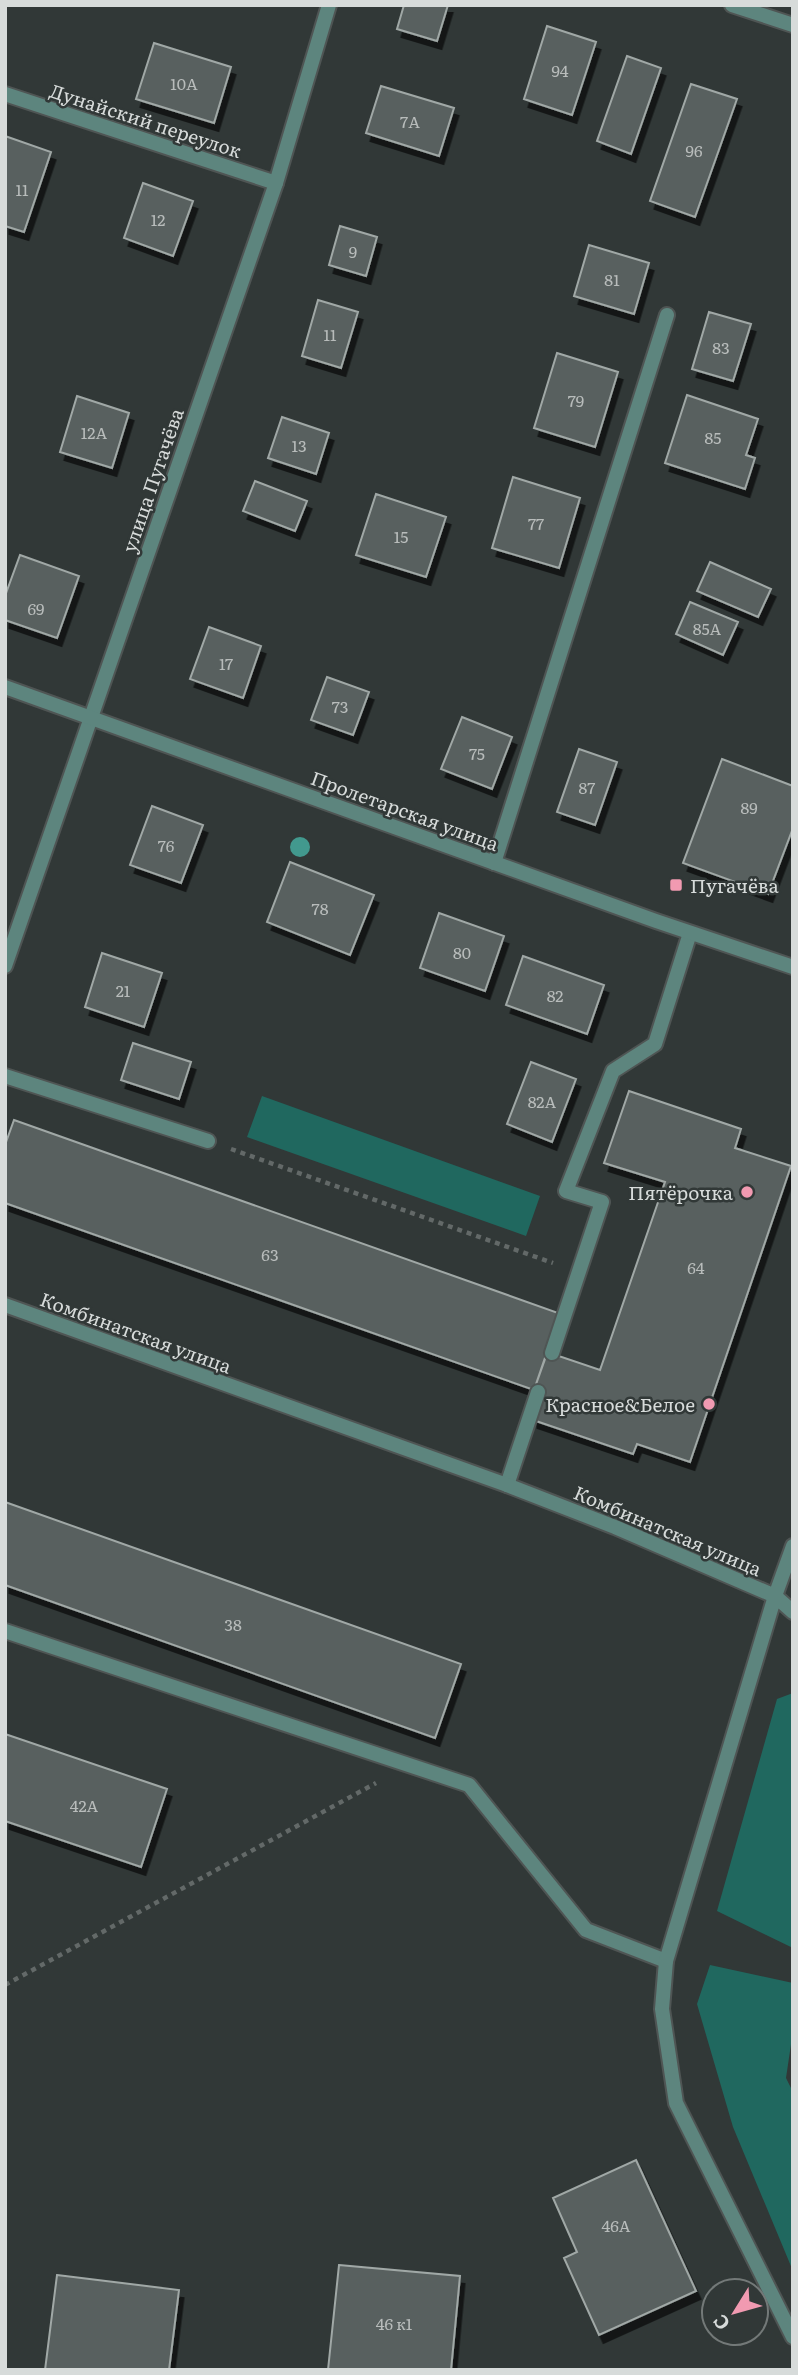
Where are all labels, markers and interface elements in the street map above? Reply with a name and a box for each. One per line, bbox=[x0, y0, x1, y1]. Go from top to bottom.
house number: 94 bbox=[551, 58, 569, 82]
house number: 10А bbox=[170, 71, 198, 95]
street label: Дунайский переулок bbox=[47, 76, 246, 164]
house number: 7А bbox=[400, 109, 420, 133]
house number: 96 bbox=[686, 138, 703, 162]
house number: 11 bbox=[15, 177, 29, 201]
house number: 12 bbox=[151, 207, 165, 231]
house number: 9 bbox=[349, 239, 357, 263]
house number: 81 bbox=[604, 267, 620, 291]
house number: 11 bbox=[323, 322, 337, 346]
house number: 83 bbox=[712, 335, 730, 359]
house number: 79 bbox=[568, 388, 584, 412]
street label: улица Пугачёва bbox=[114, 403, 190, 556]
house number: 12А bbox=[81, 420, 107, 444]
house number: 85 bbox=[705, 425, 721, 449]
house number: 13 bbox=[291, 433, 307, 457]
house number: 77 bbox=[528, 511, 544, 535]
house number: 15 bbox=[394, 524, 408, 548]
house number: 69 bbox=[28, 596, 44, 620]
house number: 85А bbox=[693, 616, 722, 640]
house number: 17 bbox=[219, 651, 233, 675]
house number: 73 bbox=[332, 694, 348, 718]
house number: 75 bbox=[469, 741, 485, 765]
street label: Пролетарская улица bbox=[307, 763, 504, 857]
house number: 87 bbox=[579, 775, 595, 799]
house number: 89 bbox=[740, 795, 758, 819]
house number: 76 bbox=[158, 833, 175, 857]
place label: Пугачёва bbox=[690, 871, 779, 899]
marker: Пугачёва bbox=[668, 877, 684, 893]
house number: 78 bbox=[312, 896, 329, 920]
house number: 80 bbox=[453, 940, 471, 964]
house number: 21 bbox=[116, 978, 131, 1002]
house number: 82 bbox=[547, 983, 563, 1007]
house number: 82А bbox=[528, 1089, 556, 1113]
place label: Пятёрочка bbox=[628, 1178, 734, 1206]
marker: Пятёрочка bbox=[739, 1184, 755, 1200]
house number: 63 bbox=[261, 1242, 279, 1266]
house number: 64 bbox=[687, 1255, 705, 1279]
street label: Комбинатская улица bbox=[36, 1284, 236, 1380]
place label: Красное&Белое bbox=[545, 1390, 695, 1418]
marker: Красное&Белое bbox=[701, 1396, 717, 1412]
street label: Комбинатская улица bbox=[570, 1478, 767, 1583]
house number: 38 bbox=[224, 1612, 242, 1636]
house number: 42А bbox=[70, 1793, 99, 1817]
house number: 46А bbox=[601, 2213, 631, 2237]
north arrow bbox=[700, 2277, 770, 2347]
text: С bbox=[705, 2309, 736, 2337]
house number: 46 к1 bbox=[376, 2311, 413, 2335]

